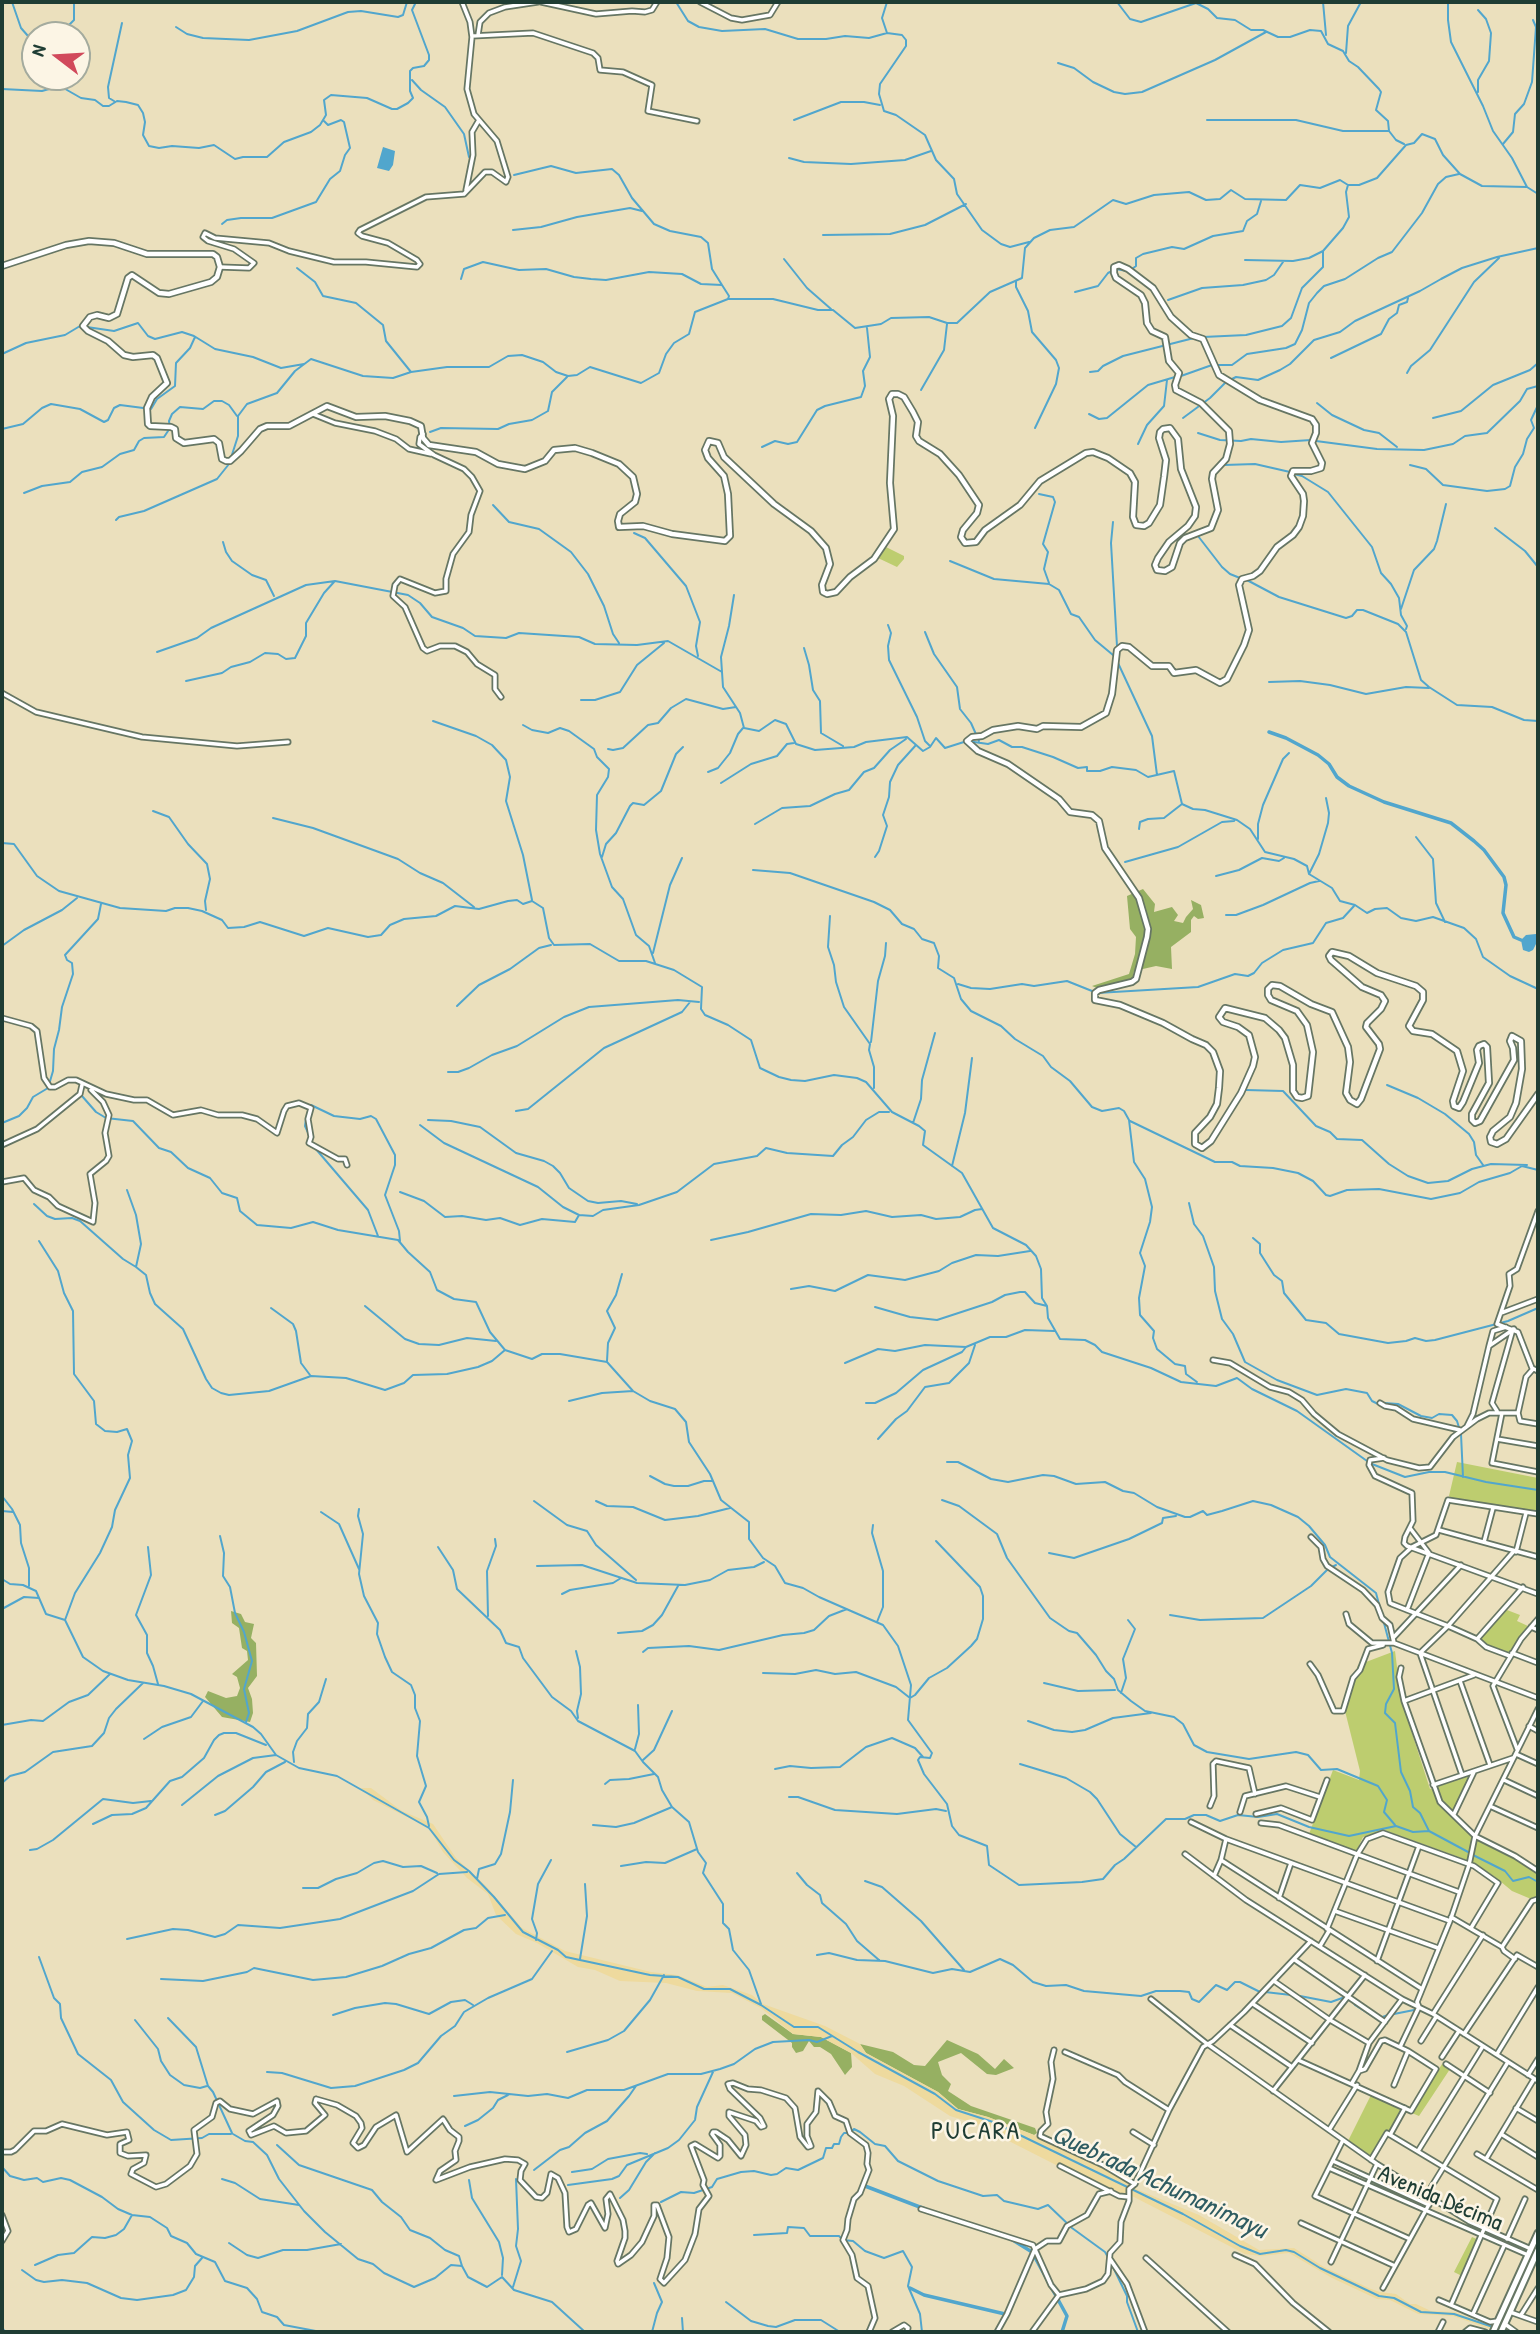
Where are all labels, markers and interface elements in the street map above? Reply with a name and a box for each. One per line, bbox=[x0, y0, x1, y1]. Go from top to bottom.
north arrow bbox=[21, 21, 91, 91]
text: N bbox=[24, 42, 52, 59]
district label: PUCARA bbox=[932, 2116, 1020, 2148]
water label: Quebrada Achumanimayu bbox=[1046, 2119, 1272, 2247]
street label: Avenida Décima bbox=[1373, 2160, 1507, 2238]

